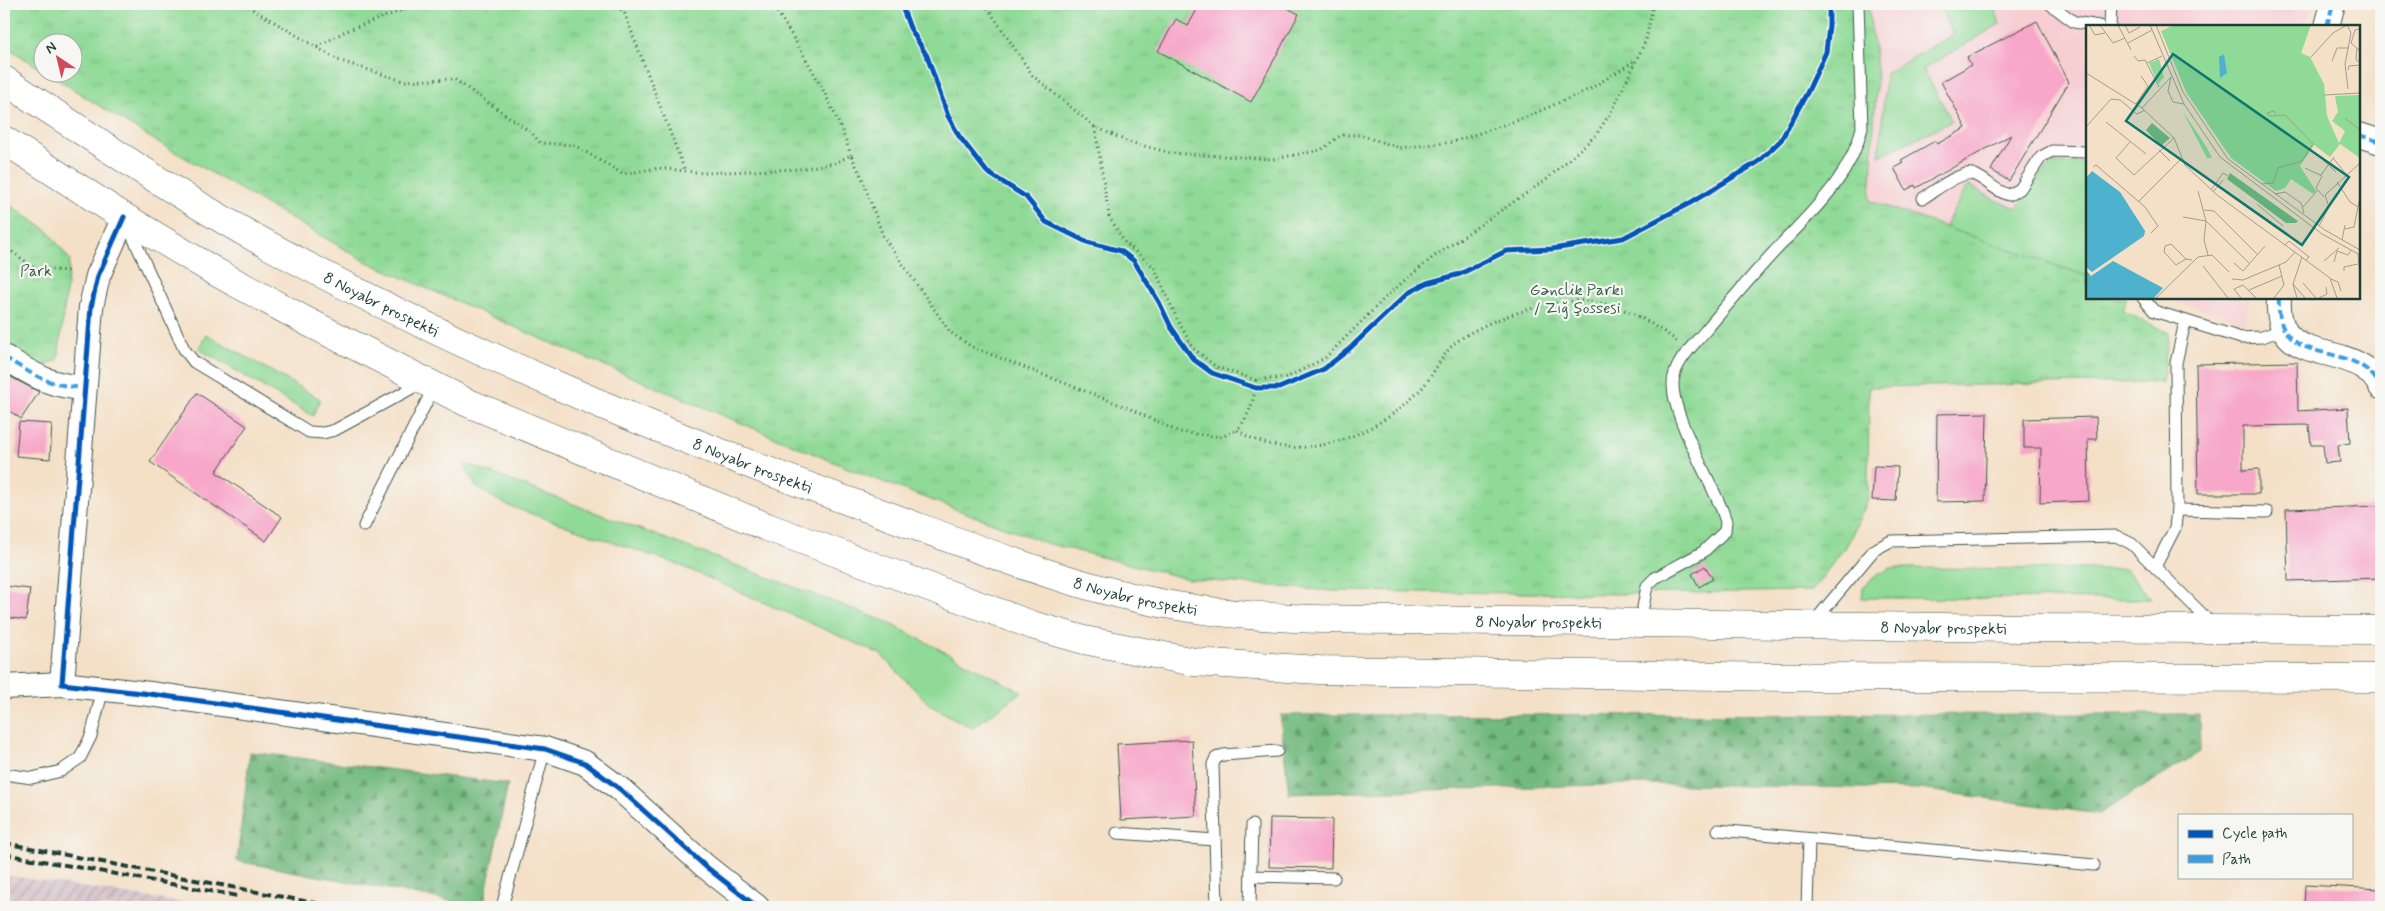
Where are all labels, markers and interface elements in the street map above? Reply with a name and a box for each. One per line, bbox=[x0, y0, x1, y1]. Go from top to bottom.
inset map bbox=[2086, 25, 2360, 299]
north arrow bbox=[32, 32, 82, 82]
text: N bbox=[42, 38, 60, 58]
park label: Park bbox=[20, 261, 52, 282]
street label: 8 Noyabr prospekti bbox=[319, 267, 442, 342]
park label: Gənclik Parkı / Zığ şossesi bbox=[1530, 280, 1624, 319]
street label: 8 Noyabr prospekti bbox=[689, 434, 815, 499]
street label: 8 Noyabr prospekti bbox=[1071, 573, 1198, 621]
street label: 8 Noyabr prospekti bbox=[1475, 612, 1602, 634]
street label: 8 Noyabr prospekti bbox=[1880, 618, 2007, 640]
legend bbox=[2178, 814, 2352, 878]
text: Cycle path bbox=[2222, 824, 2287, 844]
text: Path bbox=[2222, 850, 2251, 870]

